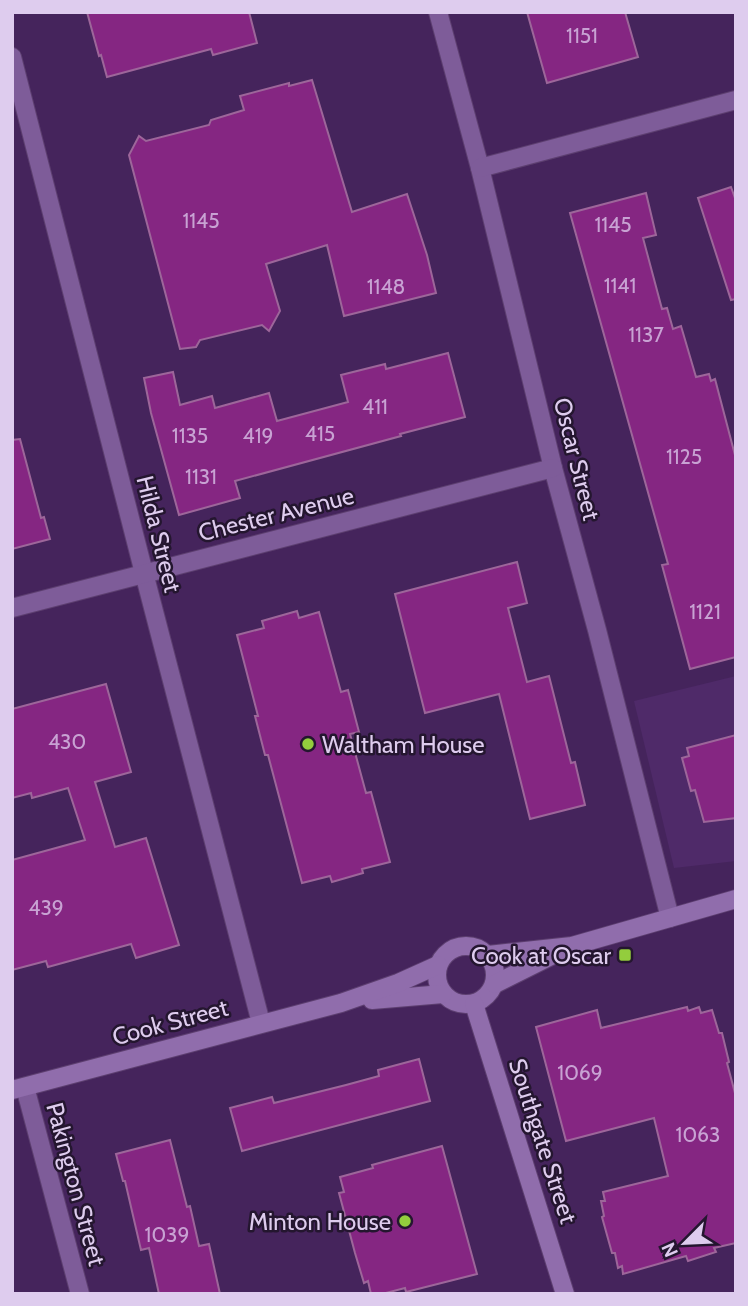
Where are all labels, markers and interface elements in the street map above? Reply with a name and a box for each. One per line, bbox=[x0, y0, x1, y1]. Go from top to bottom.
house number: 1151 bbox=[566, 23, 598, 48]
house number: 1145 bbox=[182, 208, 220, 233]
house number: 1145 bbox=[594, 212, 632, 237]
house number: 1141 bbox=[604, 273, 636, 298]
house number: 1148 bbox=[367, 274, 405, 299]
house number: 1137 bbox=[628, 322, 664, 347]
house number: 411 bbox=[362, 394, 388, 419]
street label: Oscar Street bbox=[548, 395, 606, 523]
house number: 415 bbox=[305, 421, 335, 446]
house number: 1135 bbox=[172, 423, 208, 448]
house number: 419 bbox=[243, 423, 273, 448]
house number: 1125 bbox=[666, 444, 702, 469]
house number: 1131 bbox=[185, 464, 217, 489]
street label: Hilda Street bbox=[131, 473, 187, 595]
street label: Chester Avenue bbox=[195, 481, 357, 547]
house number: 1121 bbox=[689, 599, 721, 624]
house number: 430 bbox=[48, 729, 86, 754]
place label: Waltham House bbox=[322, 730, 484, 759]
marker: Waltham House bbox=[300, 736, 316, 752]
house number: 439 bbox=[28, 895, 64, 920]
place label: Cook at Oscar bbox=[471, 941, 611, 970]
marker: Cook at Oscar bbox=[617, 947, 633, 963]
street label: Cook Street bbox=[109, 993, 231, 1051]
street label: Southgate Street bbox=[503, 1055, 583, 1227]
house number: 1069 bbox=[557, 1060, 603, 1085]
street label: Pakington Street bbox=[40, 1099, 112, 1269]
house number: 1063 bbox=[676, 1122, 720, 1147]
place label: Minton House bbox=[249, 1207, 391, 1236]
north arrow bbox=[650, 1208, 720, 1278]
marker: Minton House bbox=[397, 1213, 413, 1229]
house number: 1039 bbox=[145, 1222, 189, 1247]
text: N bbox=[657, 1239, 683, 1261]

